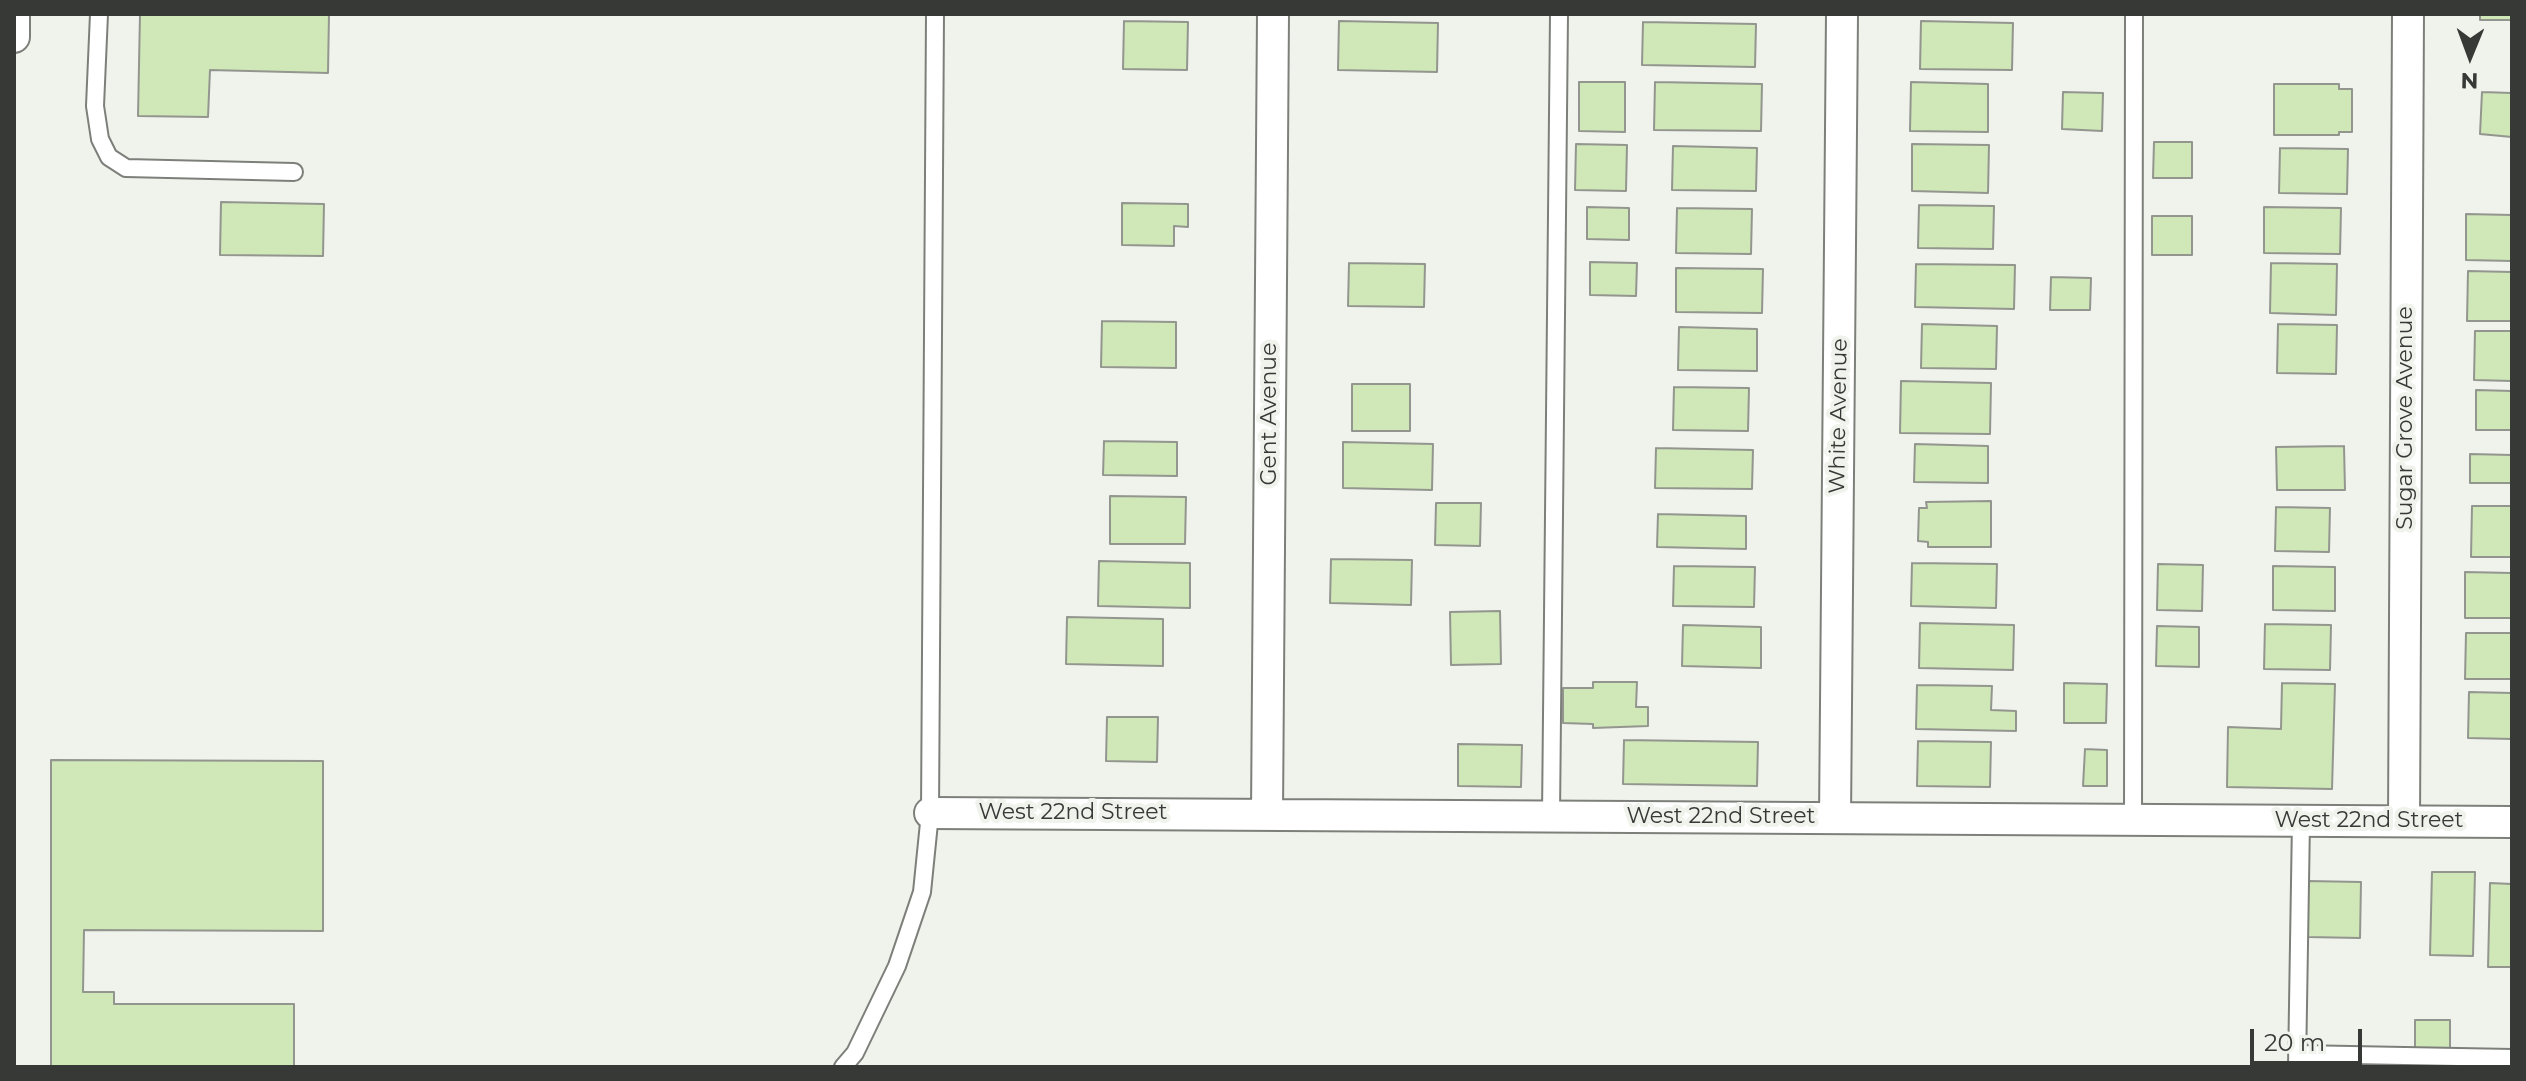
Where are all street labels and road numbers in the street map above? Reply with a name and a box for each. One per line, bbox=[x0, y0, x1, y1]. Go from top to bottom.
street label: Sugar Grove Avenue bbox=[2393, 306, 2419, 530]
street label: White Avenue bbox=[1824, 338, 1854, 494]
street label: Gent Avenue bbox=[1257, 343, 1283, 485]
street label: West 22nd Street bbox=[978, 800, 1168, 826]
street label: West 22nd Street bbox=[1626, 804, 1816, 830]
street label: West 22nd Street bbox=[2274, 808, 2464, 834]

